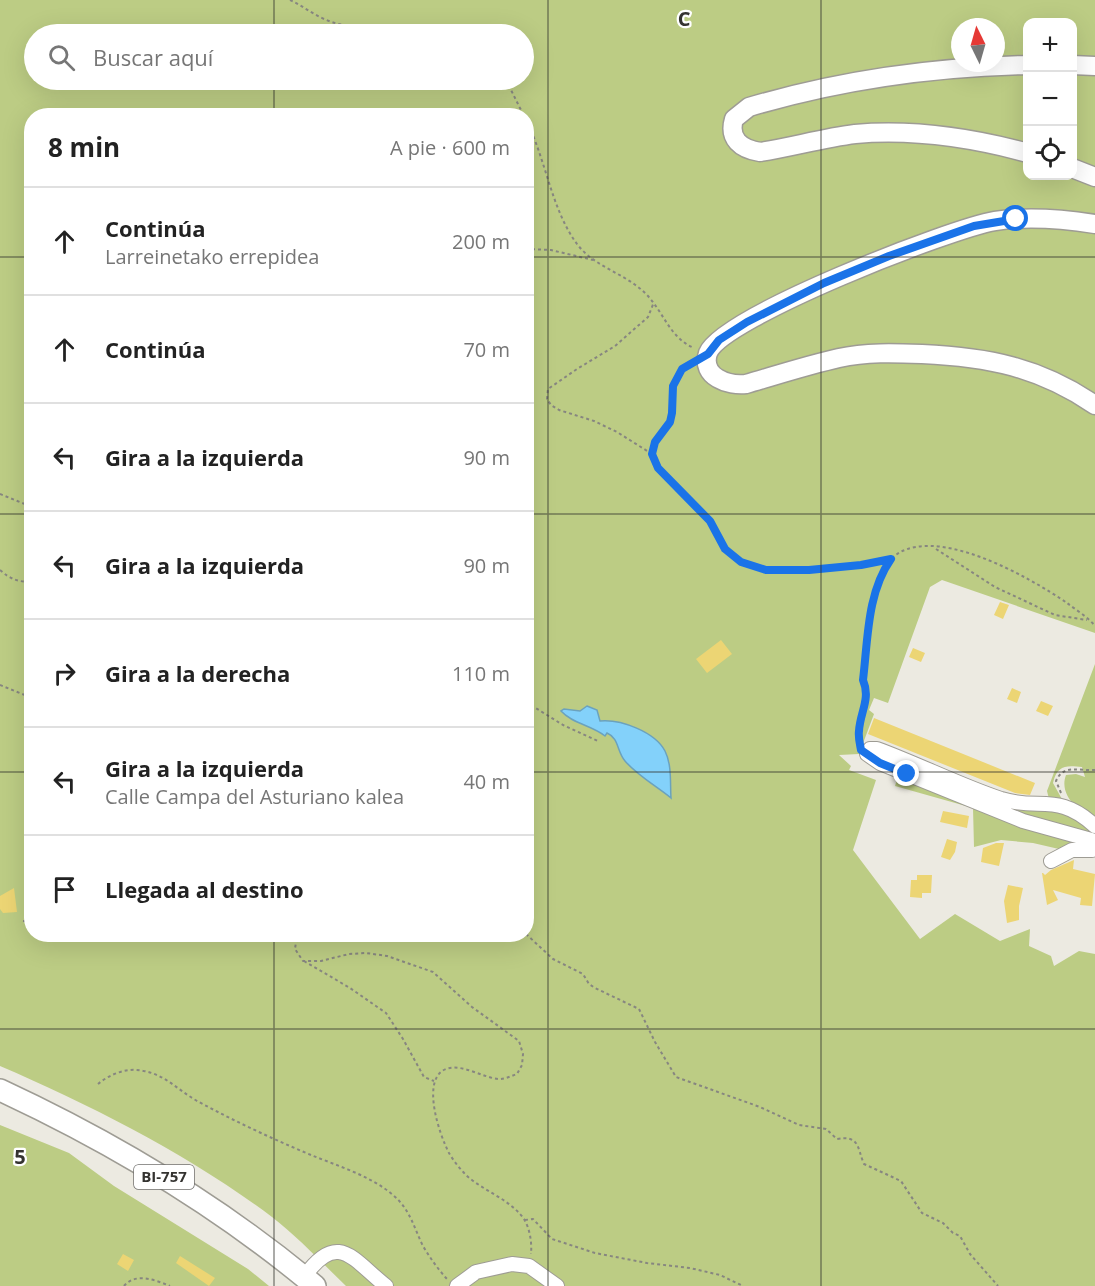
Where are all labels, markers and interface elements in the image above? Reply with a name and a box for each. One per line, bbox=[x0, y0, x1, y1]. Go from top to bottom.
text: C bbox=[678, 5, 691, 32]
north arrow bbox=[951, 18, 1005, 72]
map controls bbox=[1023, 18, 1077, 180]
button: + bbox=[1023, 18, 1077, 72]
search box bbox=[24, 24, 534, 90]
icon: search bbox=[45, 41, 78, 74]
text: Buscar aquí bbox=[93, 42, 213, 72]
button: − bbox=[1023, 72, 1077, 126]
button: locate bbox=[1023, 126, 1077, 180]
text: 8 min bbox=[48, 129, 120, 165]
text: A pie · 600 m bbox=[390, 134, 510, 161]
route start bbox=[1002, 205, 1028, 231]
text: Continúa bbox=[105, 213, 206, 243]
icon: ahead bbox=[48, 225, 81, 258]
text: 200 m bbox=[452, 228, 510, 255]
text: Larreinetako errepidea bbox=[105, 243, 319, 270]
icon: ahead bbox=[48, 333, 81, 366]
text: Continúa bbox=[105, 334, 206, 364]
text: 70 m bbox=[463, 336, 510, 363]
icon: left bbox=[48, 441, 81, 474]
text: Gira a la izquierda bbox=[105, 442, 304, 472]
text: 90 m bbox=[463, 444, 510, 471]
icon: left bbox=[48, 549, 81, 582]
text: Gira a la izquierda bbox=[105, 550, 304, 580]
text: 90 m bbox=[463, 552, 510, 579]
icon: right bbox=[48, 657, 81, 690]
text: Gira a la derecha bbox=[105, 658, 290, 688]
text: 110 m bbox=[452, 660, 510, 687]
text: Gira a la izquierda bbox=[105, 753, 304, 783]
route end bbox=[893, 760, 919, 786]
icon: left bbox=[48, 765, 81, 798]
text: 40 m bbox=[463, 768, 510, 795]
text: Calle Campa del Asturiano kalea bbox=[105, 783, 404, 810]
icon: arrive bbox=[48, 873, 81, 906]
text: Llegada al destino bbox=[105, 874, 304, 904]
text: 5 bbox=[14, 1143, 26, 1170]
road number: BI-757 bbox=[134, 1165, 194, 1189]

